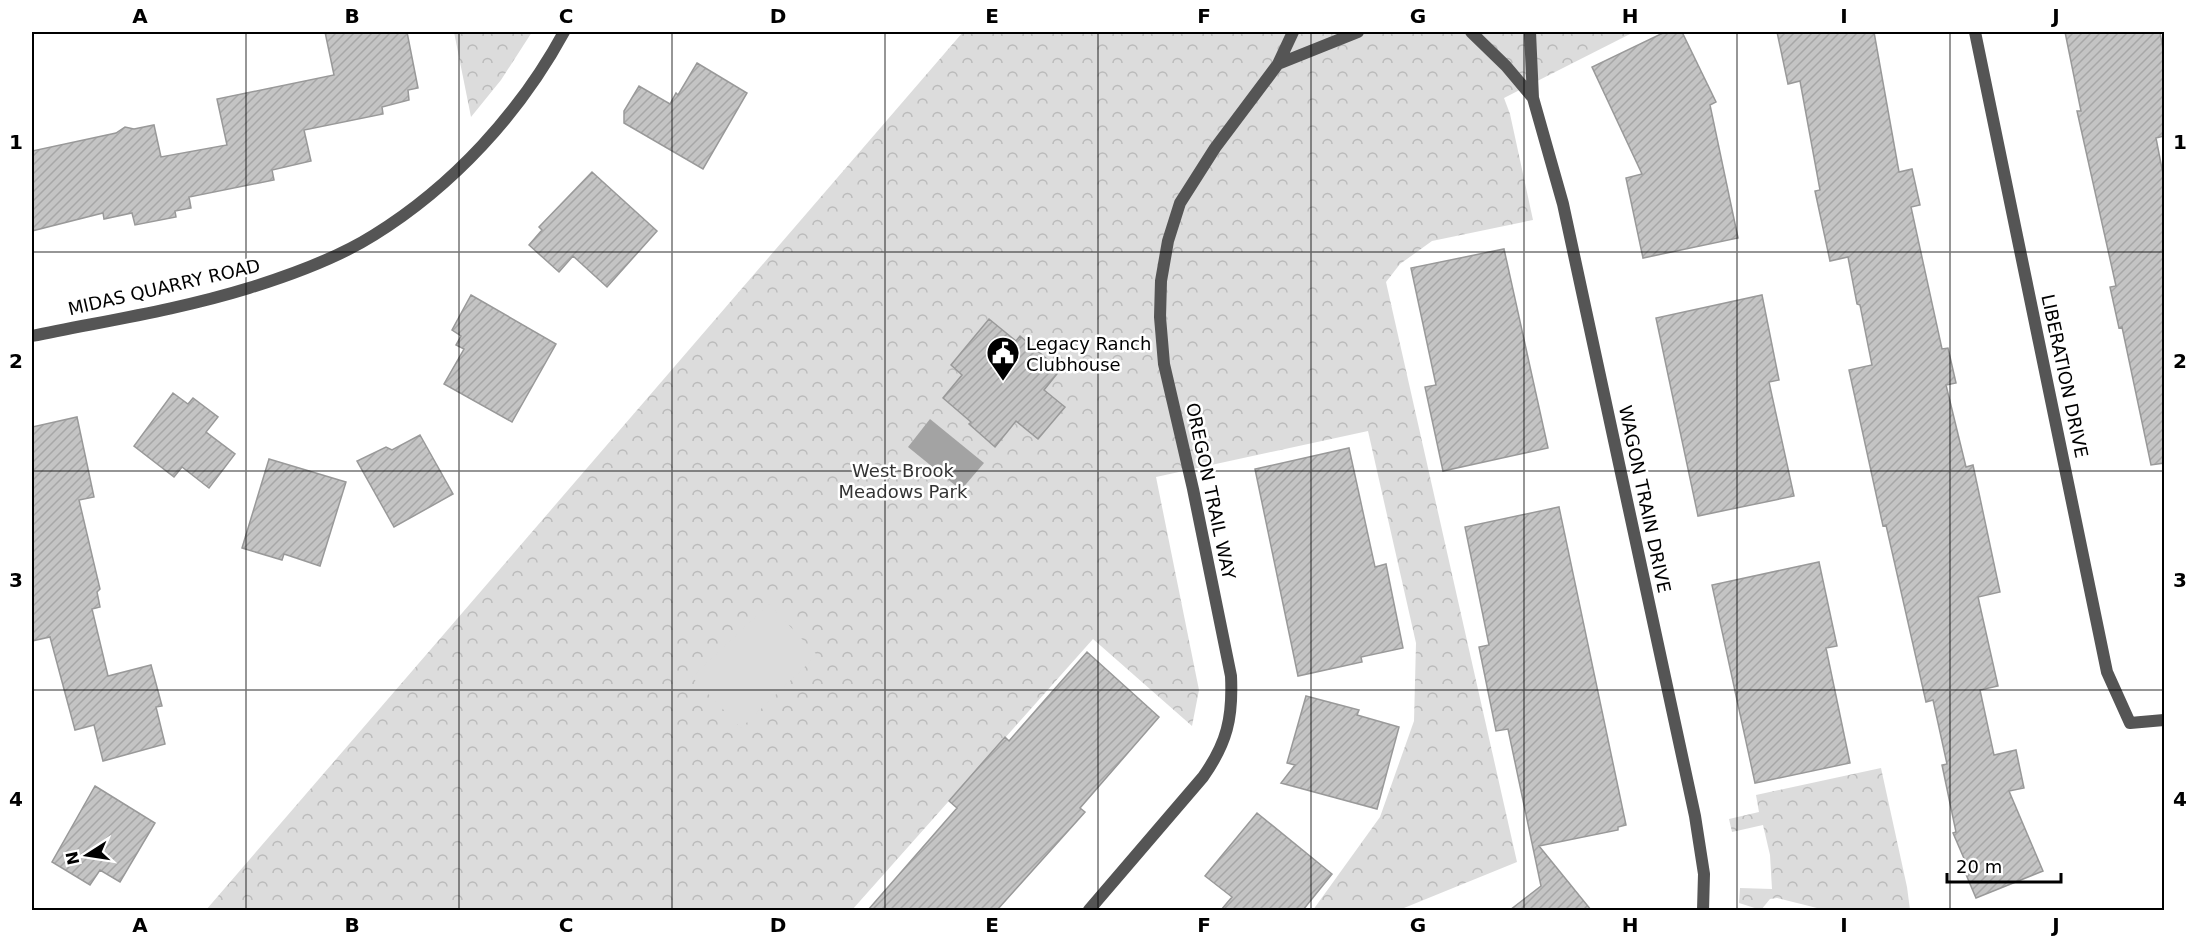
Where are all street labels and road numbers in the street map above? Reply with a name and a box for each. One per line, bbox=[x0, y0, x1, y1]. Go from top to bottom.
street label: MIDAS QUARRY ROAD bbox=[66, 255, 262, 319]
street label: LIBERATION DRIVE bbox=[2037, 292, 2093, 460]
street label: OREGON TRAIL WAY bbox=[1182, 401, 1240, 582]
street label: WAGON TRAIN DRIVE bbox=[1615, 403, 1675, 595]

